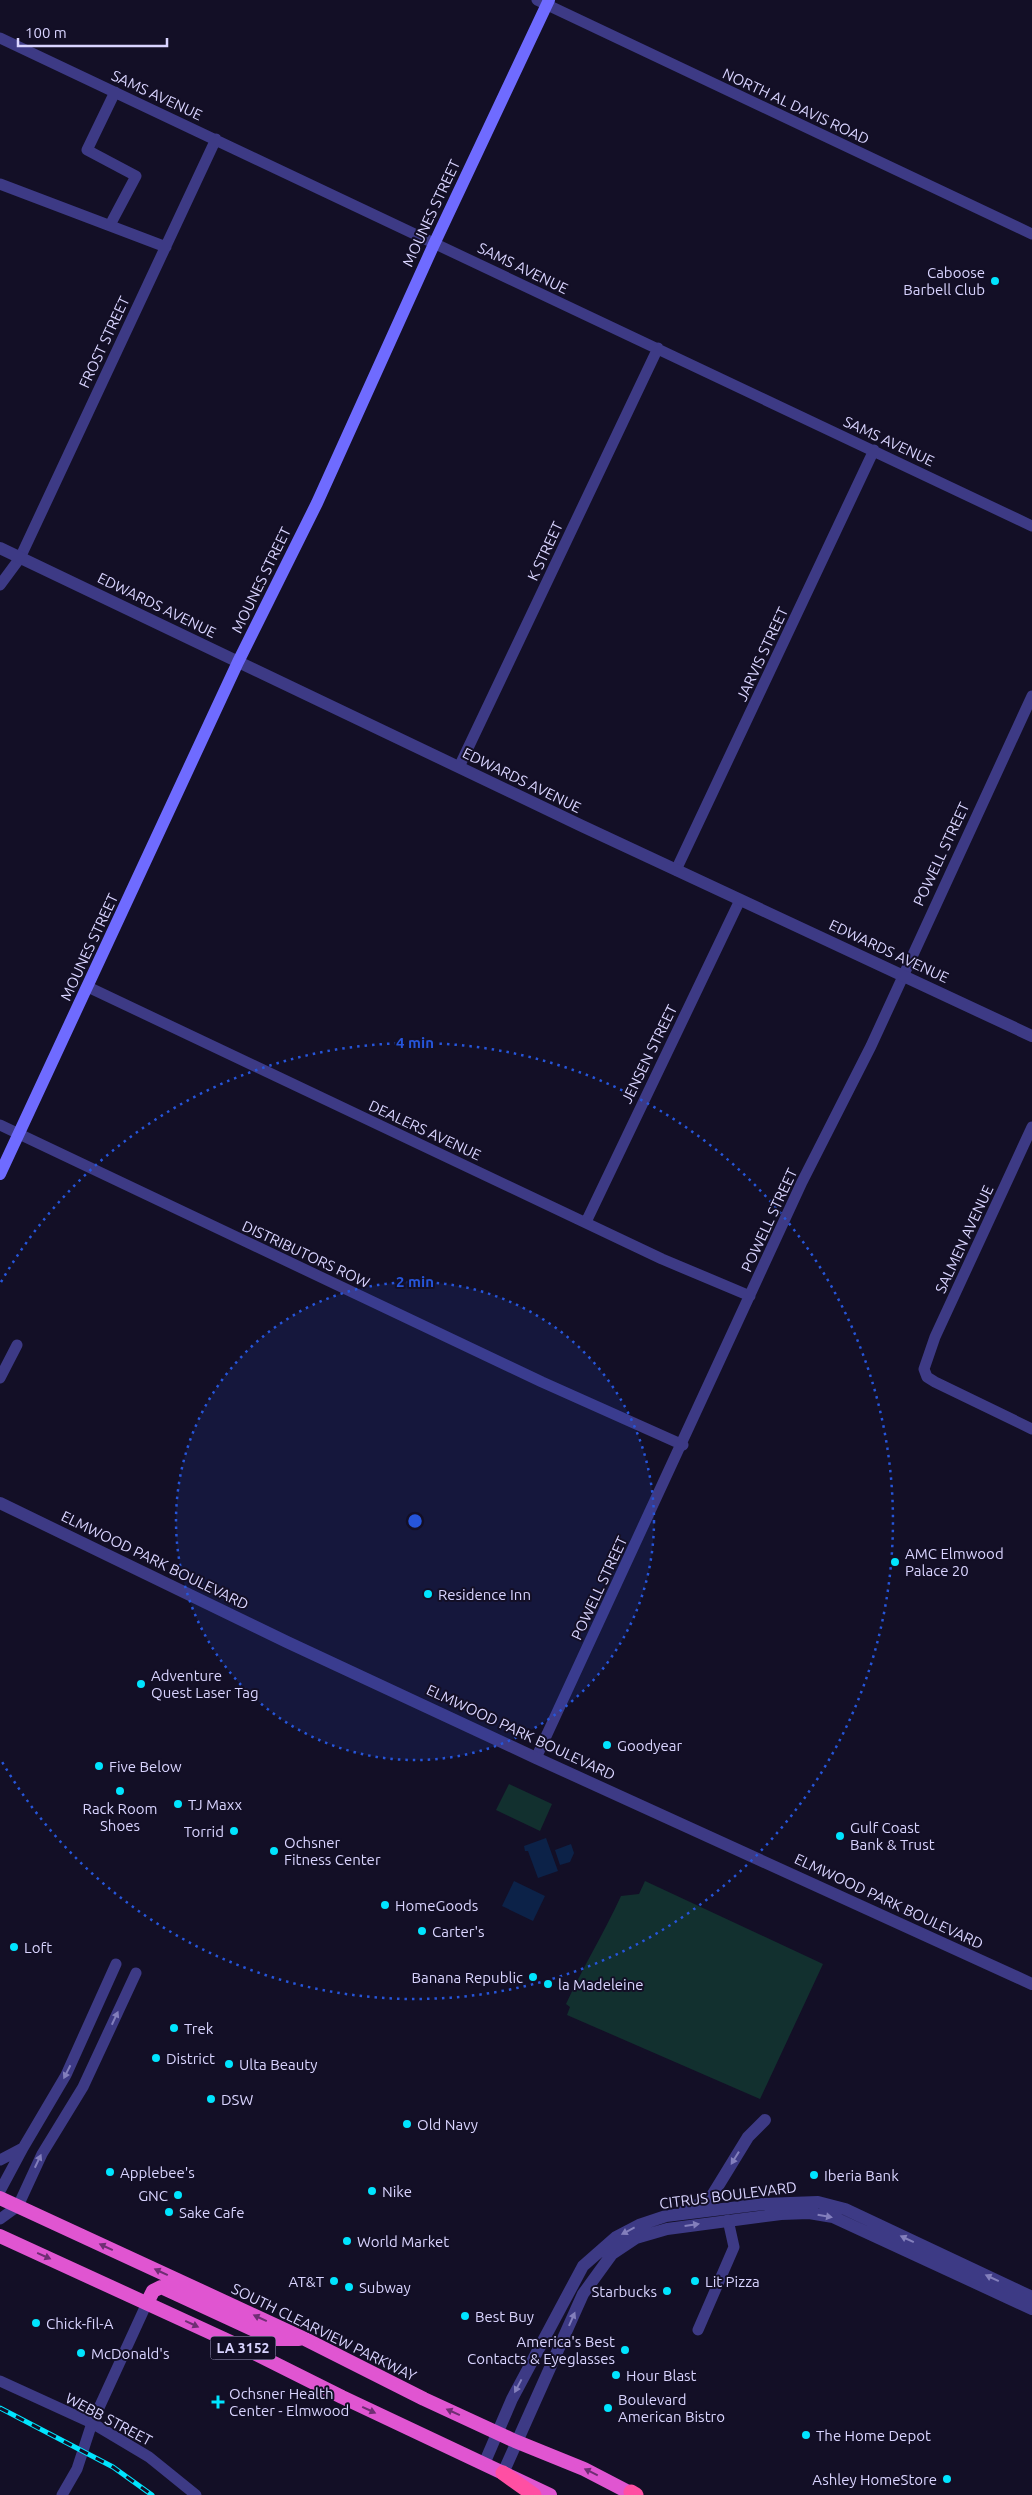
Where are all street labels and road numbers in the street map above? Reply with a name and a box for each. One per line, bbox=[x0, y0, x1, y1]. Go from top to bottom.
street label: NORTH AL DAVIS ROAD bbox=[720, 64, 872, 148]
street label: SAMS AVENUE bbox=[109, 67, 205, 123]
street label: MOUNES STREET bbox=[399, 156, 464, 269]
street label: SAMS AVENUE bbox=[475, 239, 571, 297]
street label: FROST STREET bbox=[75, 293, 133, 391]
street label: SAMS AVENUE bbox=[841, 413, 937, 469]
street label: K STREET bbox=[524, 518, 566, 583]
street label: MOUNES STREET bbox=[228, 524, 294, 636]
street label: EDWARDS AVENUE bbox=[95, 569, 219, 641]
street label: JARVIS STREET bbox=[733, 604, 791, 704]
street label: EDWARDS AVENUE bbox=[460, 744, 584, 816]
street label: POWELL STREET bbox=[910, 799, 973, 908]
street label: MOUNES STREET bbox=[57, 890, 122, 1003]
street label: EDWARDS AVENUE bbox=[827, 916, 951, 986]
street label: JENSEN STREET bbox=[618, 1001, 681, 1106]
street label: DEALERS AVENUE bbox=[366, 1097, 484, 1163]
street label: POWELL STREET bbox=[738, 1165, 801, 1274]
street label: SALMEN AVENUE bbox=[932, 1182, 996, 1296]
street label: DISTRIBUTORS ROW bbox=[240, 1217, 373, 1291]
street label: ELMWOOD PARK BOULEVARD bbox=[59, 1507, 251, 1613]
street label: POWELL STREET bbox=[568, 1533, 631, 1642]
street label: ELMWOOD PARK BOULEVARD bbox=[424, 1681, 618, 1783]
street label: ELMWOOD PARK BOULEVARD bbox=[792, 1850, 986, 1952]
street label: CITRUS BOULEVARD bbox=[658, 2178, 798, 2212]
street label: SOUTH CLEARVIEW PARKWAY bbox=[229, 2280, 419, 2384]
road number: LA 3152 bbox=[210, 2336, 276, 2360]
street label: WEBB STREET bbox=[63, 2389, 156, 2449]

